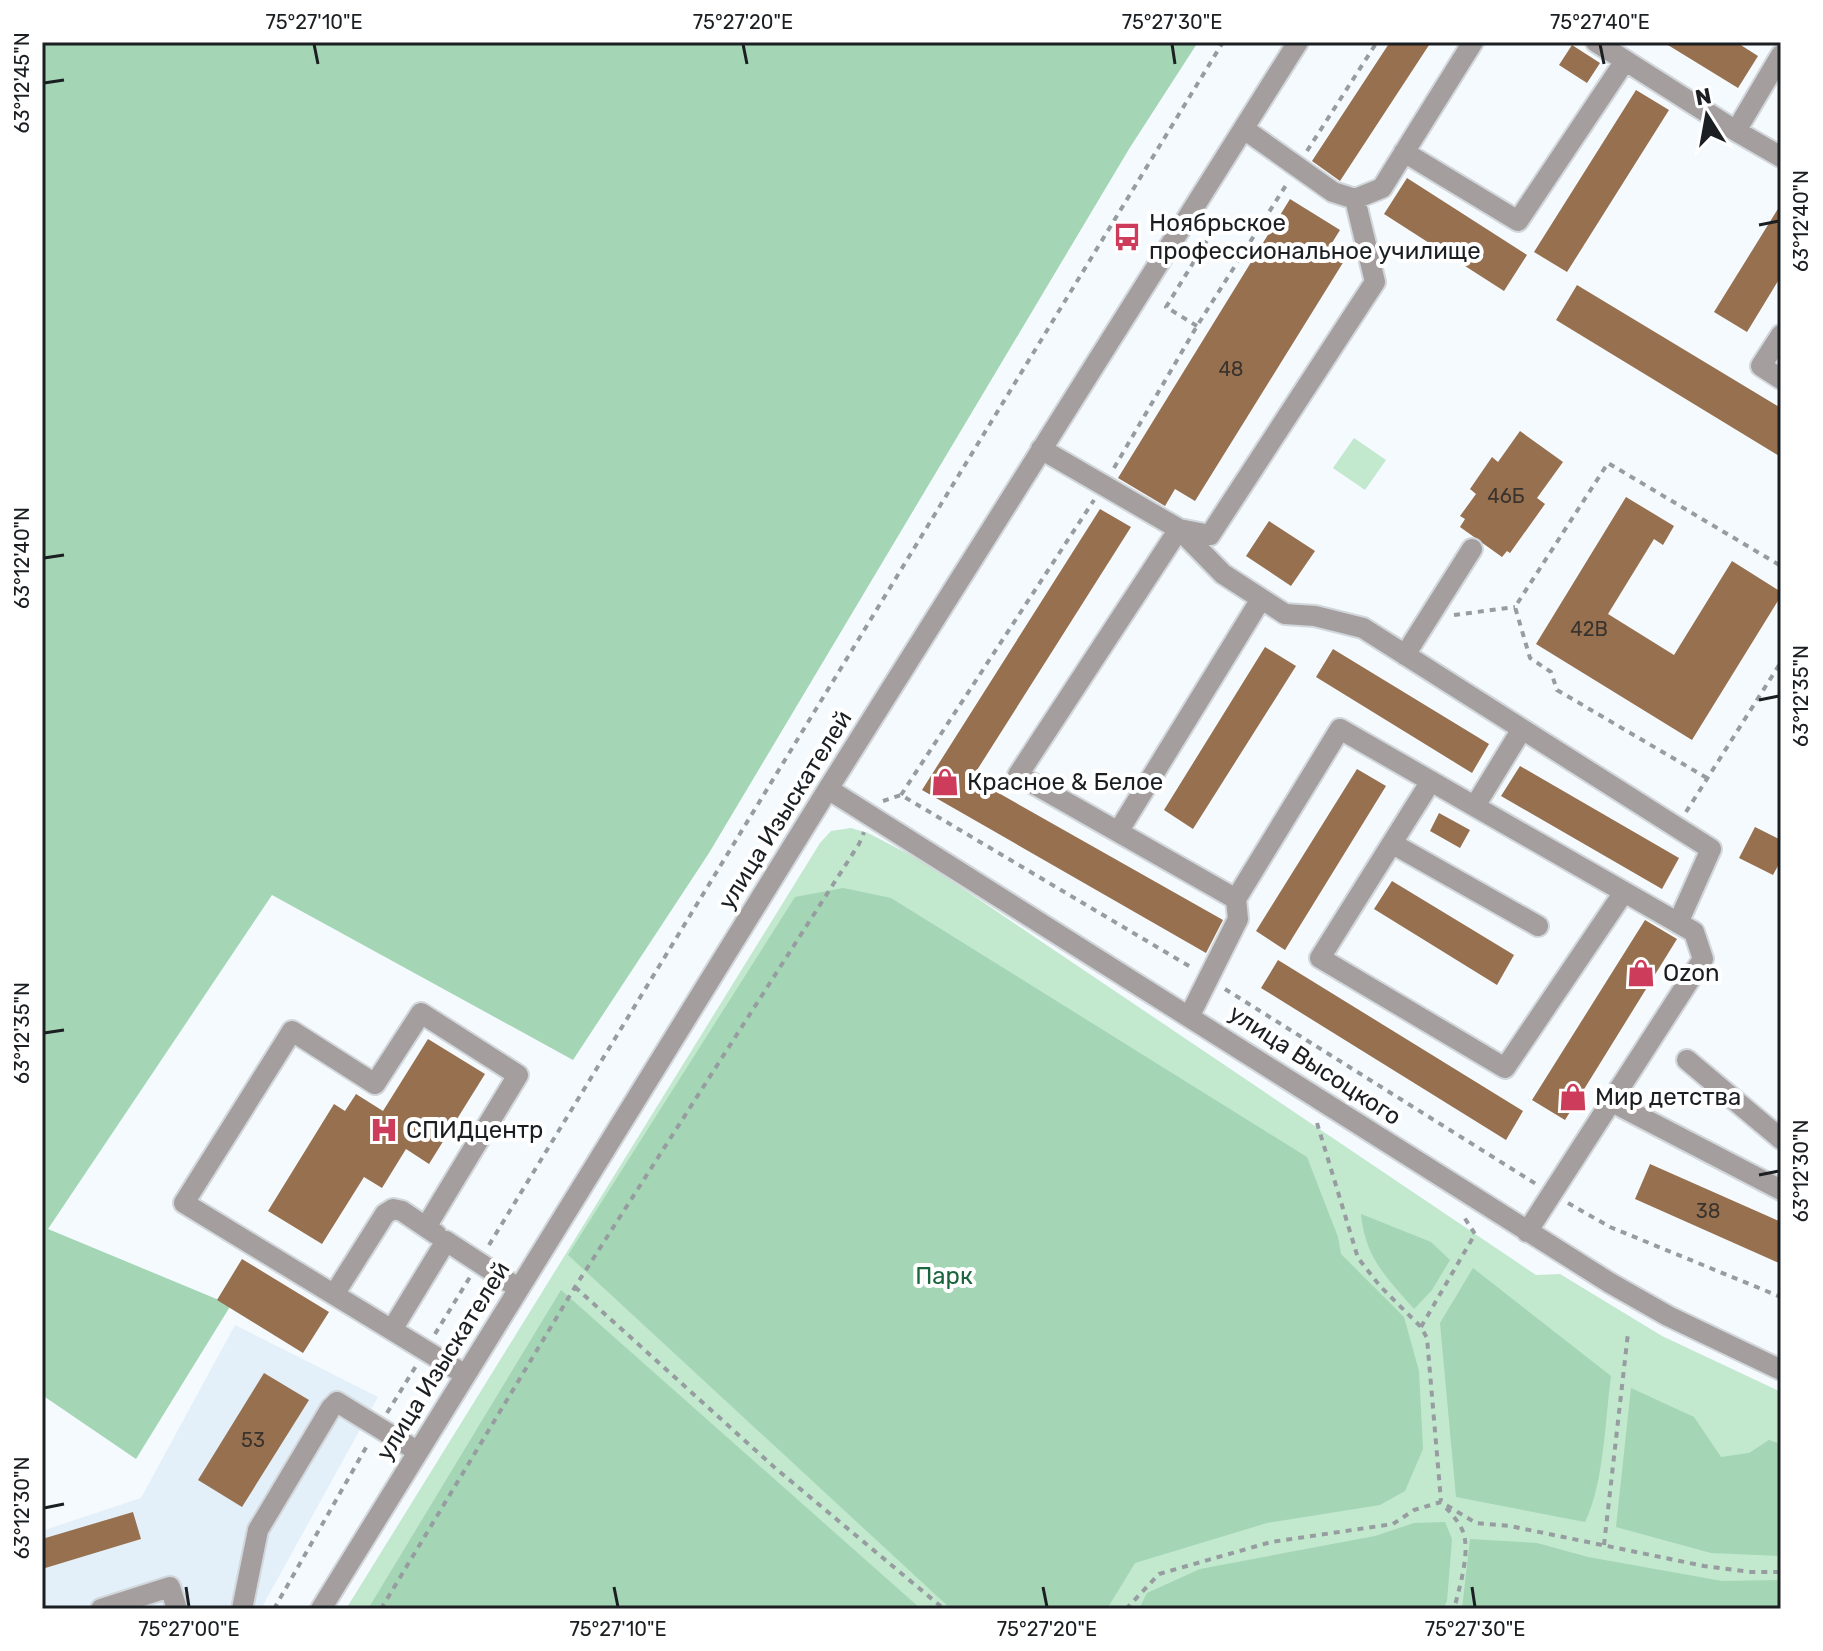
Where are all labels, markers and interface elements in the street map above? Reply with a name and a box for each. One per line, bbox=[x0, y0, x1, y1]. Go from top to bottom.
text: 75°27'10"E bbox=[265, 10, 363, 34]
text: 75°27'20"E bbox=[693, 10, 793, 34]
text: 75°27'30"E bbox=[1122, 10, 1222, 34]
text: 75°27'40"E bbox=[1550, 10, 1650, 34]
text: 63°12'45"N bbox=[10, 32, 34, 134]
north arrow bbox=[1667, 76, 1747, 156]
text: N bbox=[1693, 82, 1714, 112]
text: 63°12'40"N bbox=[1789, 170, 1813, 272]
place label: Ноябрьское профессиональное училище bbox=[1149, 209, 1481, 265]
bus stop icon: Ноябрьское профессиональное училище bbox=[1112, 222, 1142, 252]
house number: 48 bbox=[1218, 357, 1244, 381]
house number: 46Б bbox=[1487, 484, 1525, 508]
text: 63°12'40"N bbox=[10, 507, 34, 609]
house number: 42В bbox=[1570, 617, 1608, 641]
text: 63°12'35"N bbox=[1789, 645, 1813, 747]
street label: улица Изыскателей bbox=[712, 705, 858, 915]
shop icon: Красное & Белое bbox=[930, 767, 960, 797]
place label: Красное & Белое bbox=[967, 768, 1163, 796]
shop icon: Ozon bbox=[1626, 958, 1656, 988]
place label: Ozon bbox=[1663, 959, 1720, 987]
text: 63°12'35"N bbox=[10, 982, 34, 1084]
street label: улица Высоцкого bbox=[1224, 999, 1406, 1131]
shop icon: Мир детства bbox=[1558, 1082, 1588, 1112]
place label: Мир детства bbox=[1595, 1083, 1741, 1111]
hospital icon: СПИДцентр bbox=[369, 1115, 399, 1145]
place label: СПИДцентр bbox=[406, 1116, 543, 1144]
text: 63°12'30"N bbox=[1789, 1120, 1813, 1222]
house number: 38 bbox=[1696, 1199, 1720, 1223]
street label: улица Изыскателей bbox=[370, 1256, 516, 1466]
park label: Парк bbox=[915, 1262, 973, 1290]
house number: 53 bbox=[241, 1428, 265, 1452]
text: 63°12'30"N bbox=[10, 1457, 34, 1559]
text: 75°27'00"E bbox=[138, 1617, 240, 1641]
text: 75°27'10"E bbox=[569, 1617, 667, 1641]
text: 75°27'20"E bbox=[997, 1617, 1097, 1641]
text: 75°27'30"E bbox=[1425, 1617, 1525, 1641]

